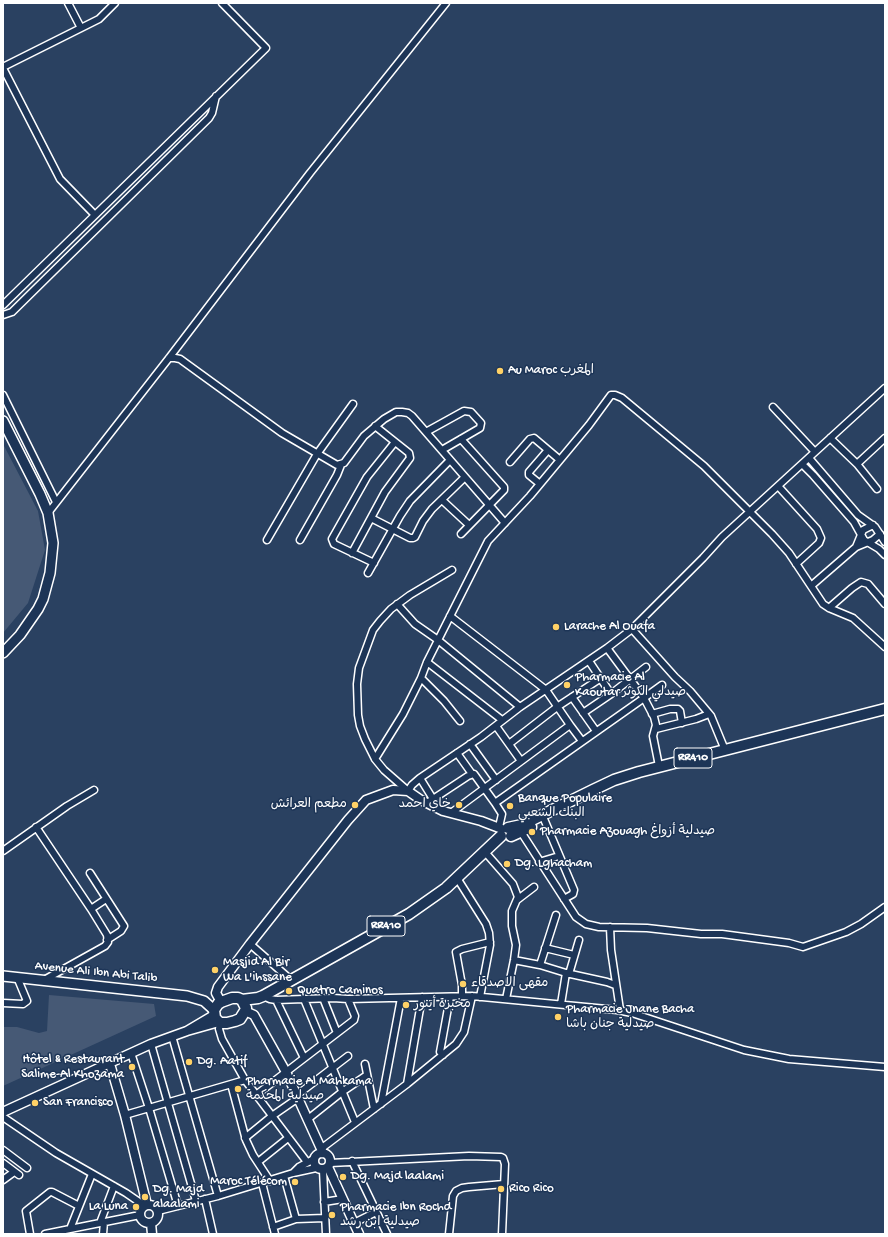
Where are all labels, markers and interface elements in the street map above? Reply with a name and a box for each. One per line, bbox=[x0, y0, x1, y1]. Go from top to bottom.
place label: Au Maroc المغرب bbox=[508, 363, 594, 379]
marker: Au Maroc المغرب bbox=[495, 366, 505, 376]
place label: Larache Al Ouafa bbox=[564, 619, 655, 635]
marker: Larache Al Ouafa bbox=[551, 622, 561, 632]
place label: Pharmacie Al Kaoutar صيدلي الكوثر bbox=[575, 670, 686, 701]
marker: Pharmacie Al Kaoutar صيدلي الكوثر bbox=[562, 680, 572, 690]
road number: RR410 bbox=[674, 748, 712, 768]
place label: Banque Populaire البنك الشعبي bbox=[518, 791, 612, 822]
place label: مطعم العرائش bbox=[271, 797, 347, 813]
place label: خاي احمد bbox=[398, 797, 451, 813]
marker: مطعم العرائش bbox=[350, 800, 360, 810]
marker: خاي احمد bbox=[454, 800, 464, 810]
marker: Banque Populaire البنك الشعبي bbox=[505, 801, 515, 811]
place label: Pharmacie Azouagh صيدلية أزواغ bbox=[540, 824, 715, 840]
marker: Pharmacie Azouagh صيدلية أزواغ bbox=[527, 827, 537, 837]
place label: Dg. Lghacham bbox=[515, 856, 592, 872]
marker: Dg. Lghacham bbox=[502, 859, 512, 869]
road number: RR410 bbox=[367, 916, 405, 936]
place label: Masjid Al Bir Wa L'ihssane bbox=[223, 955, 292, 986]
street label: Avenue Ali Ibn Abi Talib bbox=[34, 959, 158, 987]
marker: Masjid Al Bir Wa L'ihssane bbox=[210, 965, 220, 975]
place label: مقهى الاصدقاء bbox=[471, 976, 548, 992]
marker: مقهى الاصدقاء bbox=[458, 979, 468, 989]
place label: Quatro Caminos bbox=[297, 983, 383, 999]
marker: Quatro Caminos bbox=[284, 986, 294, 996]
place label: مخبزة أينور bbox=[414, 997, 471, 1013]
marker: مخبزة أينور bbox=[401, 1000, 411, 1010]
place label: Pharmacie Jnane Bacha صيدلية جنان باشا bbox=[566, 1002, 694, 1033]
marker: Pharmacie Jnane Bacha صيدلية جنان باشا bbox=[553, 1012, 563, 1022]
place label: Hôtel & Restaurant Salime-Al Khozama bbox=[21, 1052, 124, 1083]
place label: Dg. Aatif bbox=[197, 1054, 247, 1070]
marker: Dg. Aatif bbox=[184, 1057, 194, 1067]
marker: Hôtel & Restaurant Salime-Al Khozama bbox=[127, 1062, 137, 1072]
place label: Pharmacie Al Mahkama صيدلية المحكمة bbox=[246, 1074, 372, 1105]
marker: Pharmacie Al Mahkama صيدلية المحكمة bbox=[233, 1084, 243, 1094]
place label: San Francisco bbox=[43, 1095, 113, 1111]
marker: San Francisco bbox=[30, 1098, 40, 1108]
place label: Dg. Majd laalami bbox=[351, 1169, 444, 1185]
marker: Dg. Majd laalami bbox=[338, 1172, 348, 1182]
place label: Maroc Télécom bbox=[210, 1174, 287, 1190]
marker: Maroc Télécom bbox=[290, 1177, 300, 1187]
place label: Rico Rico bbox=[509, 1181, 554, 1197]
place label: Dg. Majd alaalami bbox=[153, 1182, 204, 1213]
marker: Rico Rico bbox=[496, 1184, 506, 1194]
marker: Dg. Majd alaalami bbox=[140, 1192, 150, 1202]
place label: La Luna bbox=[89, 1199, 128, 1215]
place label: Pharmacie Ibn Rochd صيدلية ابن رشد bbox=[340, 1200, 451, 1231]
marker: La Luna bbox=[131, 1202, 141, 1212]
marker: Pharmacie Ibn Rochd صيدلية ابن رشد bbox=[327, 1210, 337, 1220]

